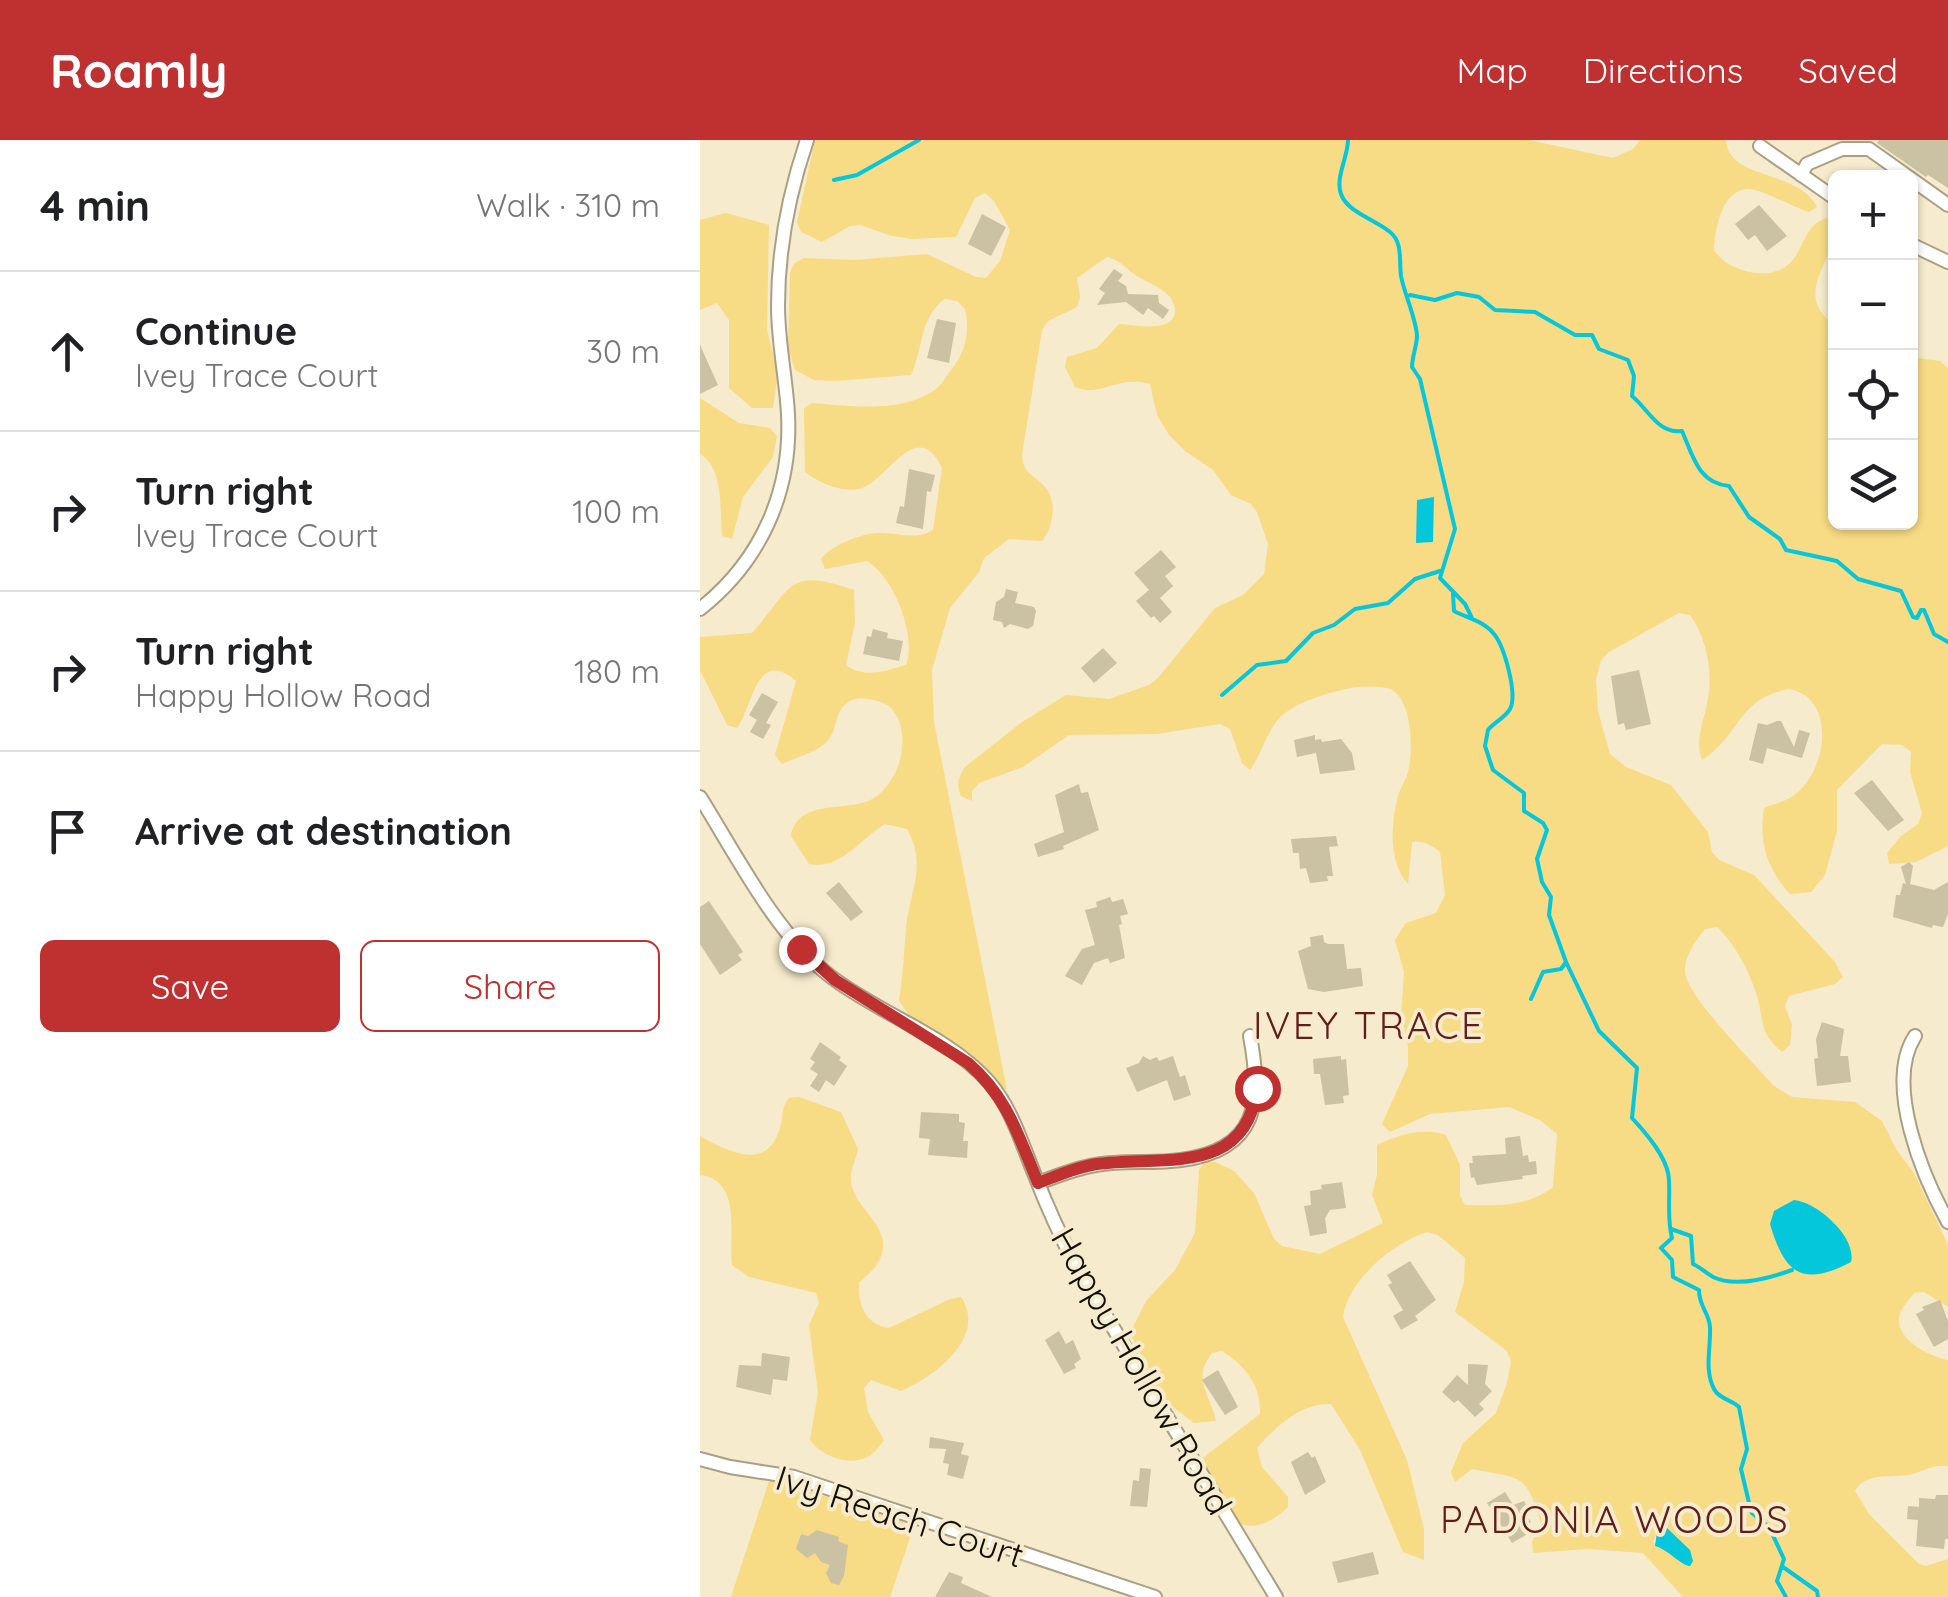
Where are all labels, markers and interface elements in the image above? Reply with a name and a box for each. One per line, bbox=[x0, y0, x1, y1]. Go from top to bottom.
text: Roamly bbox=[50, 40, 228, 100]
text: Map bbox=[1456, 48, 1528, 92]
text: Directions bbox=[1583, 48, 1743, 92]
text: Saved bbox=[1798, 48, 1898, 92]
map controls bbox=[1828, 170, 1918, 530]
button: + bbox=[1828, 170, 1918, 260]
text: 4 min bbox=[40, 179, 150, 232]
text: Walk · 310 m bbox=[476, 185, 660, 225]
button: − bbox=[1828, 260, 1918, 350]
text: Continue bbox=[135, 307, 297, 355]
icon: ahead bbox=[40, 324, 95, 379]
text: 30 m bbox=[586, 331, 660, 371]
button: locate bbox=[1828, 350, 1918, 440]
text: Ivey Trace Court bbox=[135, 355, 378, 395]
button: layers bbox=[1828, 440, 1918, 530]
text: Turn right bbox=[135, 467, 314, 515]
icon: right bbox=[40, 484, 95, 539]
text: 100 m bbox=[572, 491, 660, 531]
text: Ivey Trace Court bbox=[135, 515, 378, 555]
text: Turn right bbox=[135, 627, 314, 675]
icon: right bbox=[40, 644, 95, 699]
text: 180 m bbox=[574, 651, 660, 691]
text: Happy Hollow Road bbox=[135, 675, 431, 715]
icon: arrive bbox=[40, 804, 95, 859]
text: Arrive at destination bbox=[135, 807, 512, 855]
route end bbox=[779, 927, 825, 973]
button: Save bbox=[40, 940, 340, 1032]
button: Share bbox=[360, 940, 660, 1032]
district label: IVEY TRACE bbox=[1253, 1001, 1485, 1049]
route start bbox=[1235, 1066, 1281, 1112]
street label: Happy Hollow Road bbox=[1042, 1220, 1242, 1522]
street label: Ivy Reach Court bbox=[771, 1455, 1029, 1577]
district label: PADONIA WOODS bbox=[1440, 1495, 1790, 1543]

